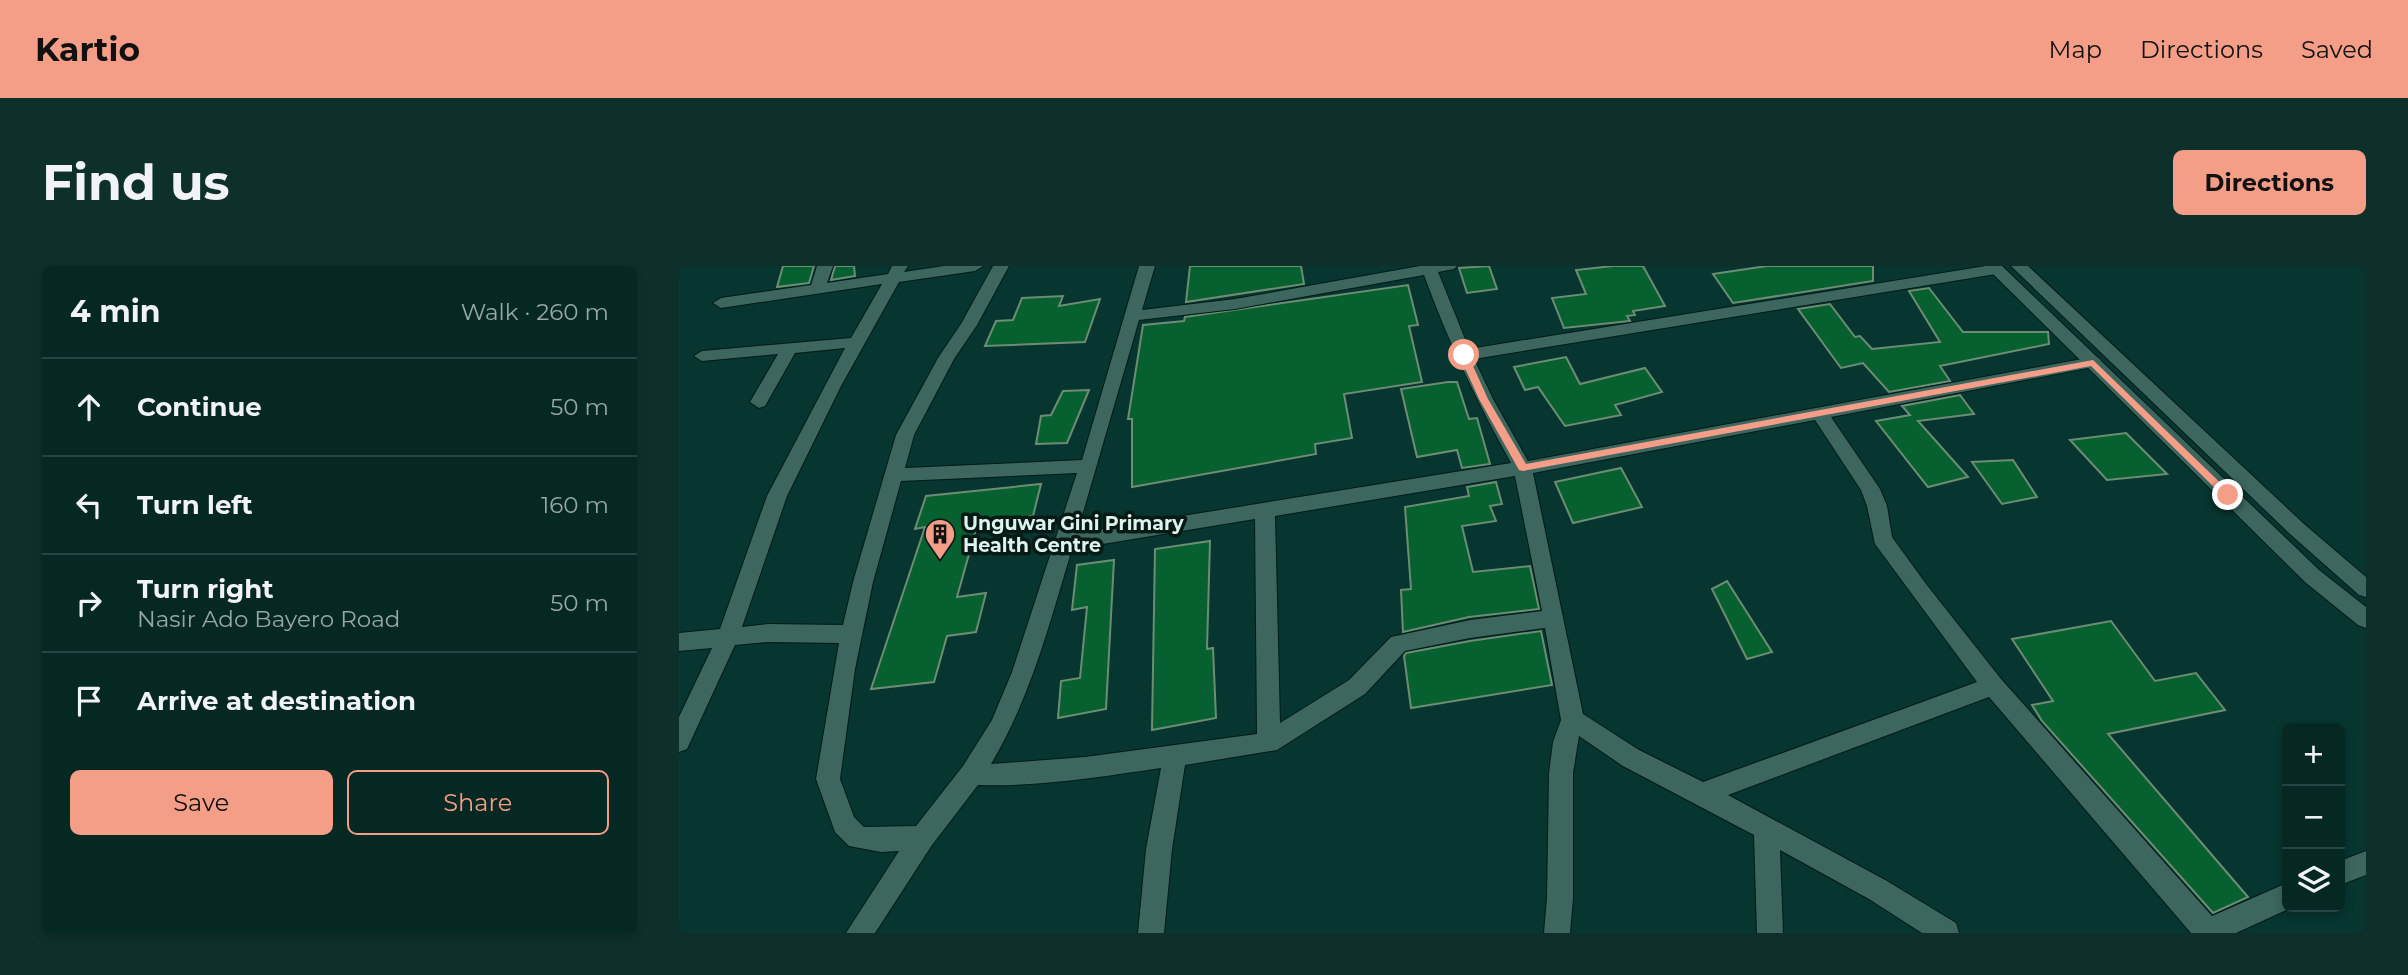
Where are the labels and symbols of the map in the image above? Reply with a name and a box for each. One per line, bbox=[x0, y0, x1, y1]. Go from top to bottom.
route start bbox=[1448, 339, 1479, 370]
route end bbox=[2212, 479, 2243, 510]
place label: Unguwar Gini Primary Health Centre bbox=[963, 512, 1184, 557]
building icon: Unguwar Gini Primary Health Centre bbox=[923, 517, 957, 561]

